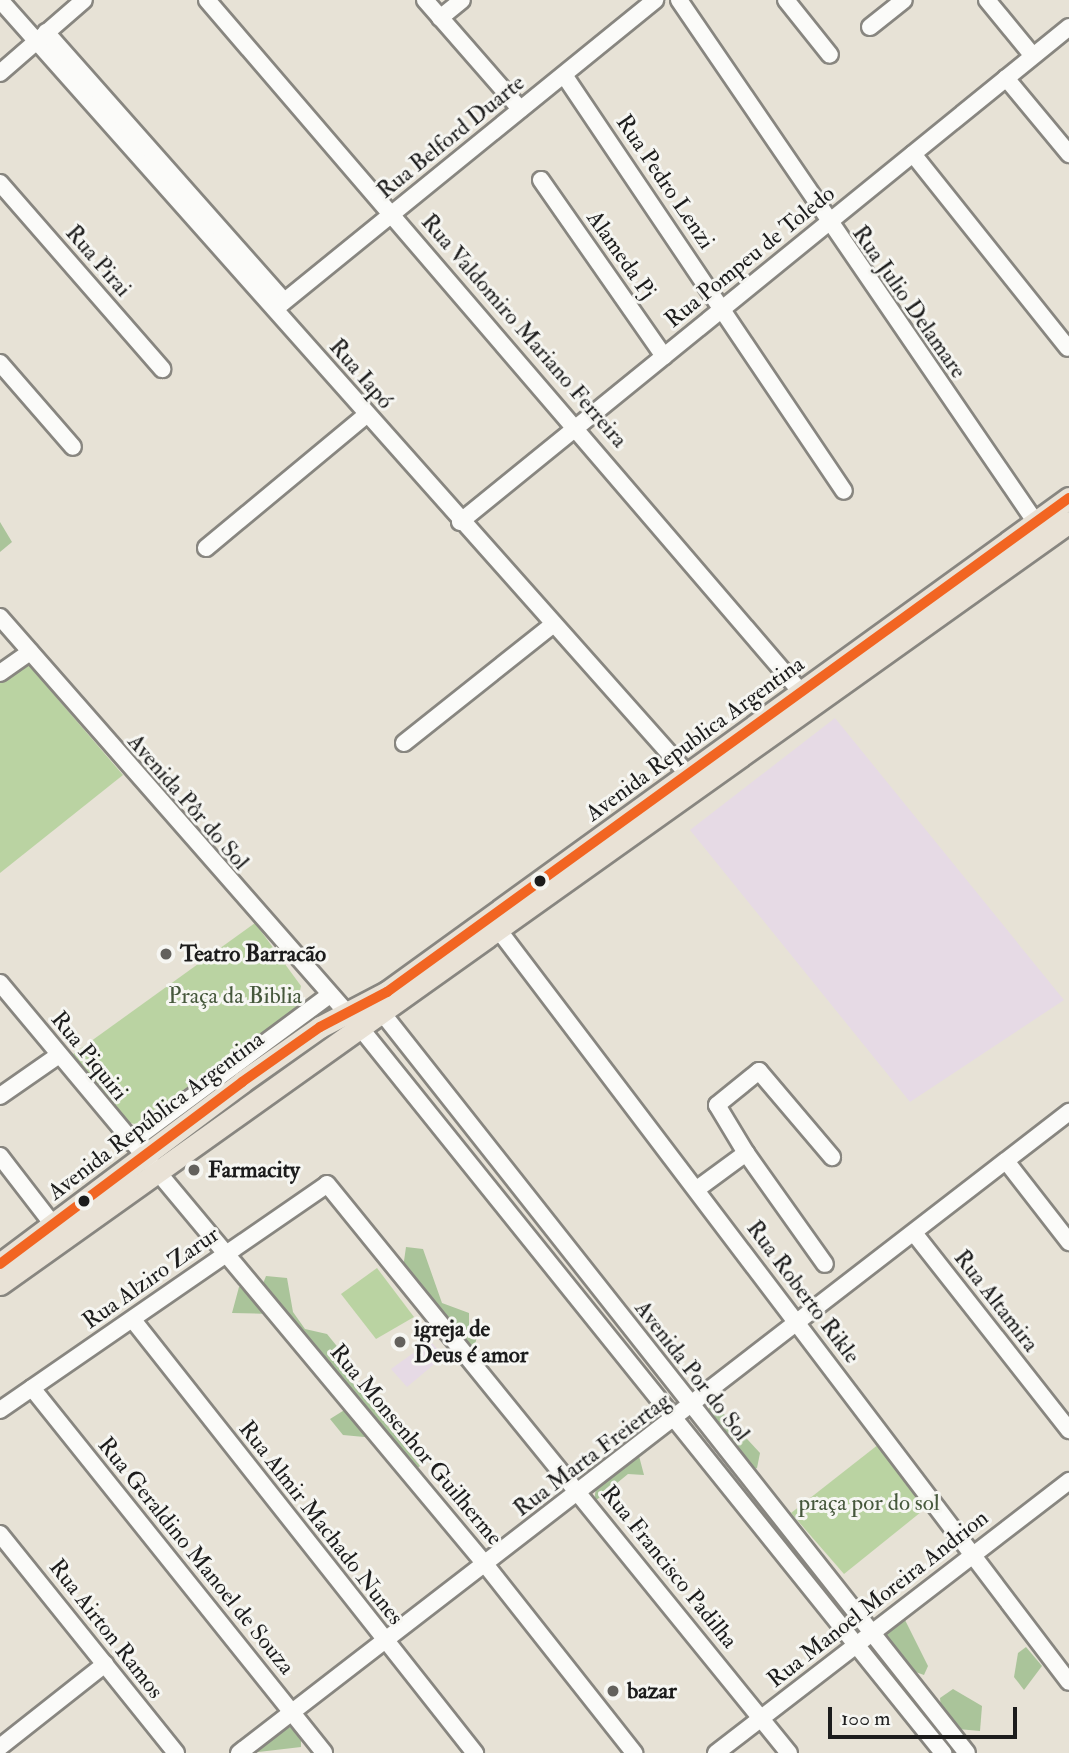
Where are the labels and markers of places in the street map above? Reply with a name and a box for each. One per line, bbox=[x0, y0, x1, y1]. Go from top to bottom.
unlabelled marker bbox=[533, 874, 547, 888]
place label: Teatro Barracão bbox=[180, 940, 326, 968]
marker: Teatro Barracão bbox=[158, 946, 174, 962]
place label: Farmacity bbox=[208, 1156, 300, 1184]
marker: Farmacity bbox=[186, 1162, 202, 1178]
unlabelled marker bbox=[77, 1194, 91, 1208]
place label: igreja de Deus é amor bbox=[414, 1315, 528, 1369]
marker: igreja de Deus é amor bbox=[392, 1334, 408, 1350]
place label: bazar bbox=[627, 1677, 677, 1705]
marker: bazar bbox=[605, 1683, 621, 1699]

